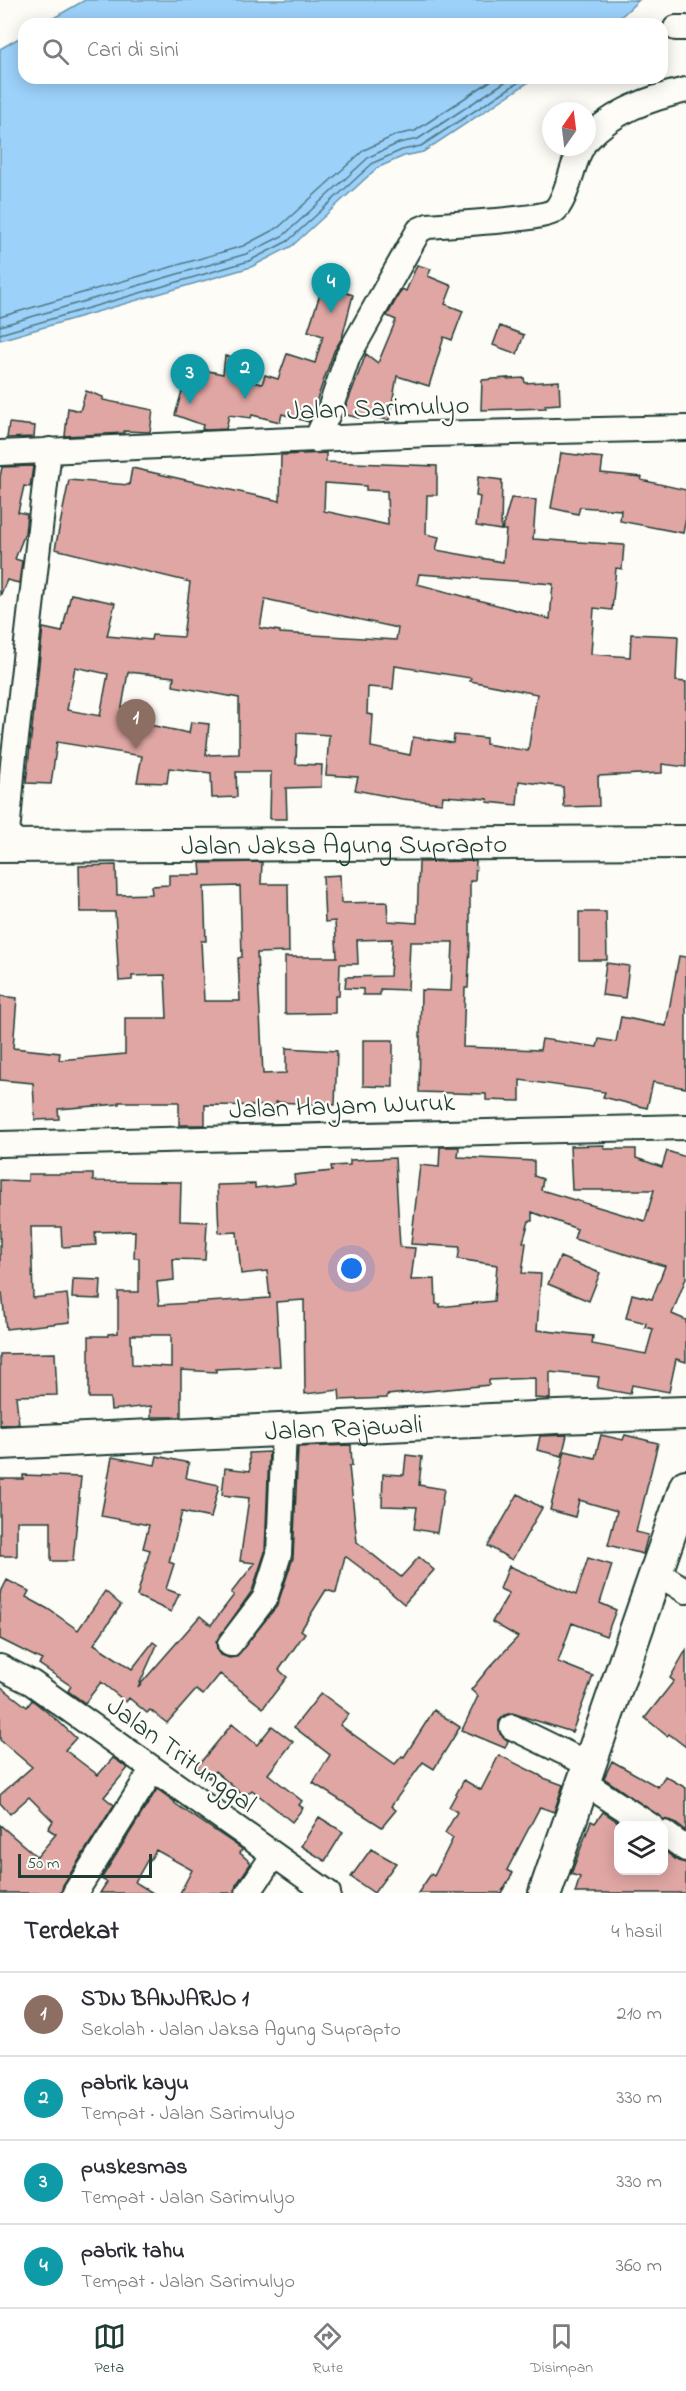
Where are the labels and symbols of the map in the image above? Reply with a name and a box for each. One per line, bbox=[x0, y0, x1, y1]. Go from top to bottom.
north arrow bbox=[542, 102, 596, 156]
pin: 4 bbox=[312, 264, 350, 313]
pin: 2 bbox=[226, 350, 264, 399]
pin: 3 bbox=[170, 354, 210, 404]
street label: Jalan Sarimulyo bbox=[286, 387, 470, 432]
pin: 1 bbox=[116, 700, 156, 749]
street label: Jalan Jaksa Agung Suprapto bbox=[181, 826, 507, 867]
street label: Jalan Hayam Wuruk bbox=[228, 1084, 456, 1131]
your location bbox=[337, 1254, 366, 1283]
street label: Jalan Rajawali bbox=[264, 1406, 424, 1453]
street label: Jalan Tritunggal bbox=[98, 1688, 264, 1824]
scale bar bbox=[18, 1851, 152, 1878]

